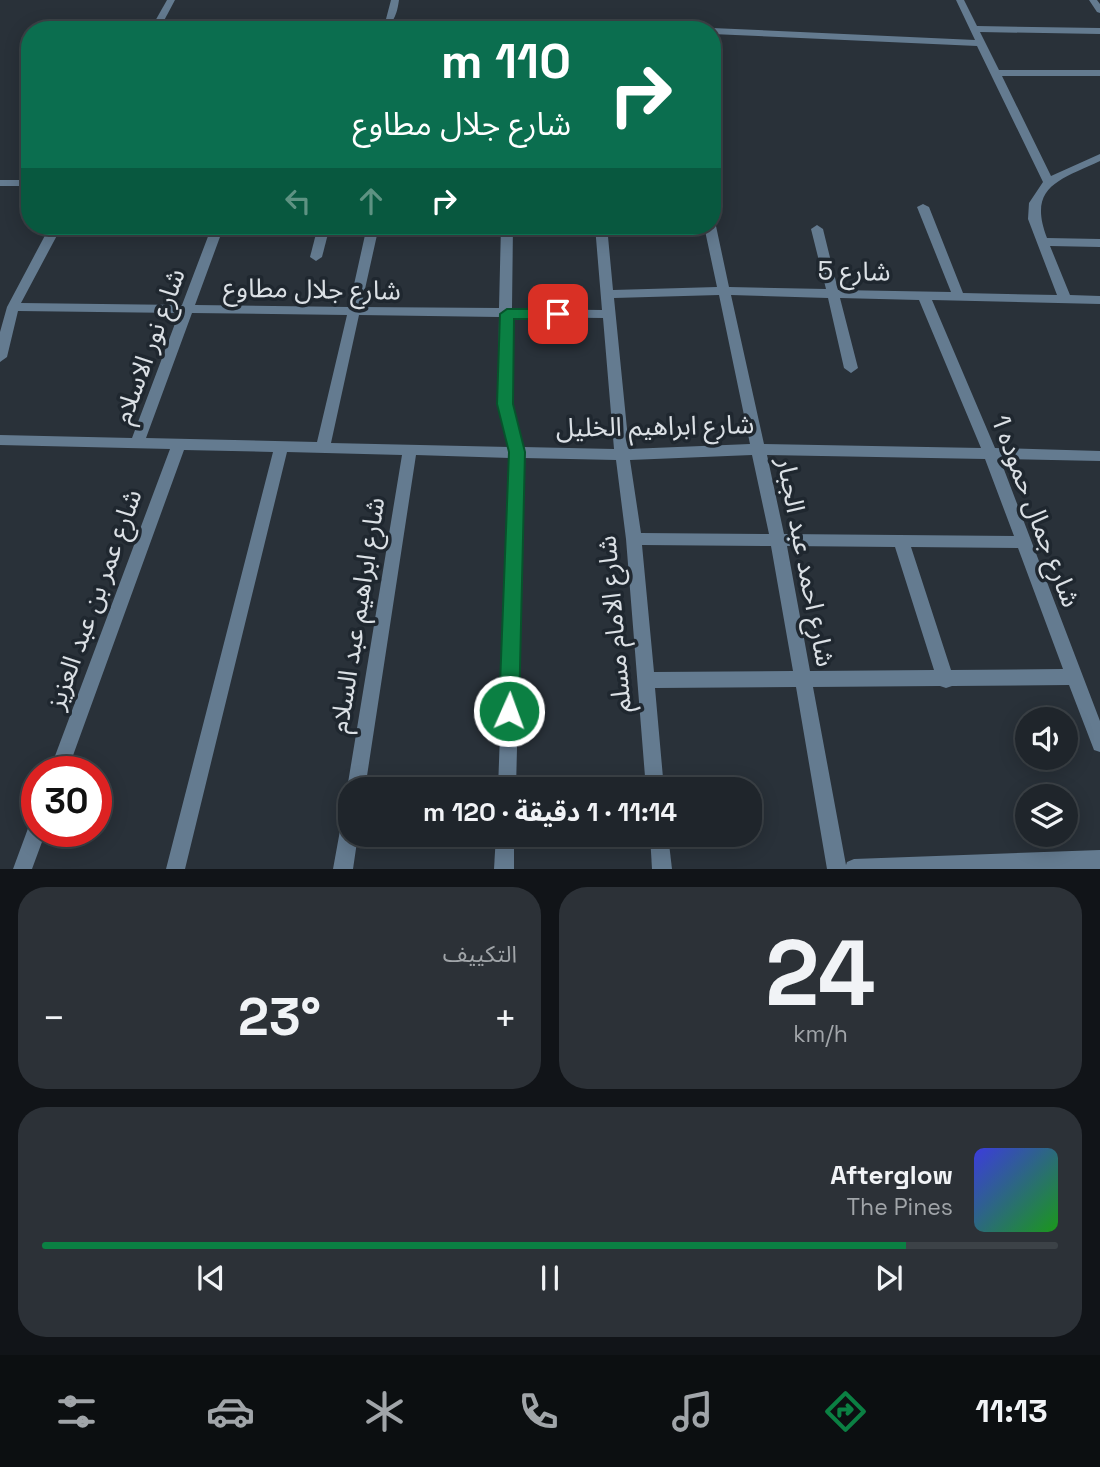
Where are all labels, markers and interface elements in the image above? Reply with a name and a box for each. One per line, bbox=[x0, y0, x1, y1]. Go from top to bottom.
text: 110 m bbox=[441, 30, 571, 92]
icon: right bbox=[595, 49, 686, 140]
text: شارع جلال مطاوع bbox=[353, 104, 571, 144]
icon: left bbox=[279, 182, 317, 220]
icon: ahead bbox=[352, 182, 390, 220]
icon: right bbox=[425, 182, 463, 220]
street label: شارع 5 bbox=[817, 253, 891, 291]
street label: شارع نور الاسلام bbox=[105, 264, 196, 429]
street label: شارع جلال مطاوع bbox=[223, 270, 401, 310]
pin bbox=[528, 284, 588, 344]
icon: arrive bbox=[539, 295, 577, 333]
street label: شارع ابراهيم الخليل bbox=[556, 407, 754, 448]
street label: شارع جمال حموده 1 bbox=[982, 410, 1088, 613]
street label: شارع احمد عبد الجبار bbox=[767, 453, 843, 670]
street label: شارع عمر بن عبد العزيز bbox=[38, 484, 151, 715]
street label: شارع ابراهيم عبد السلام bbox=[322, 495, 395, 736]
street label: شارع الامام مسلم bbox=[589, 534, 642, 714]
position arrow bbox=[472, 674, 546, 748]
map controls bbox=[1015, 707, 1078, 847]
button: sound bbox=[1015, 707, 1078, 770]
speed limit sign: 30 bbox=[21, 756, 112, 847]
button: layers bbox=[1015, 784, 1078, 847]
text: 11:14 · 1 دقيقة · 120 m bbox=[423, 795, 677, 829]
text: 24 bbox=[765, 915, 876, 1032]
text: التكييف bbox=[443, 939, 517, 969]
text: 23° bbox=[238, 984, 321, 1050]
text: − bbox=[42, 994, 66, 1042]
text: + bbox=[493, 994, 517, 1042]
text: km/h bbox=[793, 1019, 848, 1049]
text: Afterglow bbox=[830, 1158, 953, 1192]
text: The Pines bbox=[847, 1192, 953, 1222]
icon: previous bbox=[192, 1259, 230, 1297]
icon: pause bbox=[531, 1259, 569, 1297]
icon: next bbox=[870, 1259, 908, 1297]
icon: filters bbox=[52, 1387, 101, 1436]
icon: car bbox=[206, 1387, 255, 1436]
icon: climate bbox=[360, 1387, 409, 1436]
icon: phone bbox=[514, 1387, 563, 1436]
icon: music bbox=[668, 1387, 717, 1436]
icon: directions bbox=[821, 1387, 870, 1436]
text: 11:13 bbox=[975, 1391, 1048, 1431]

